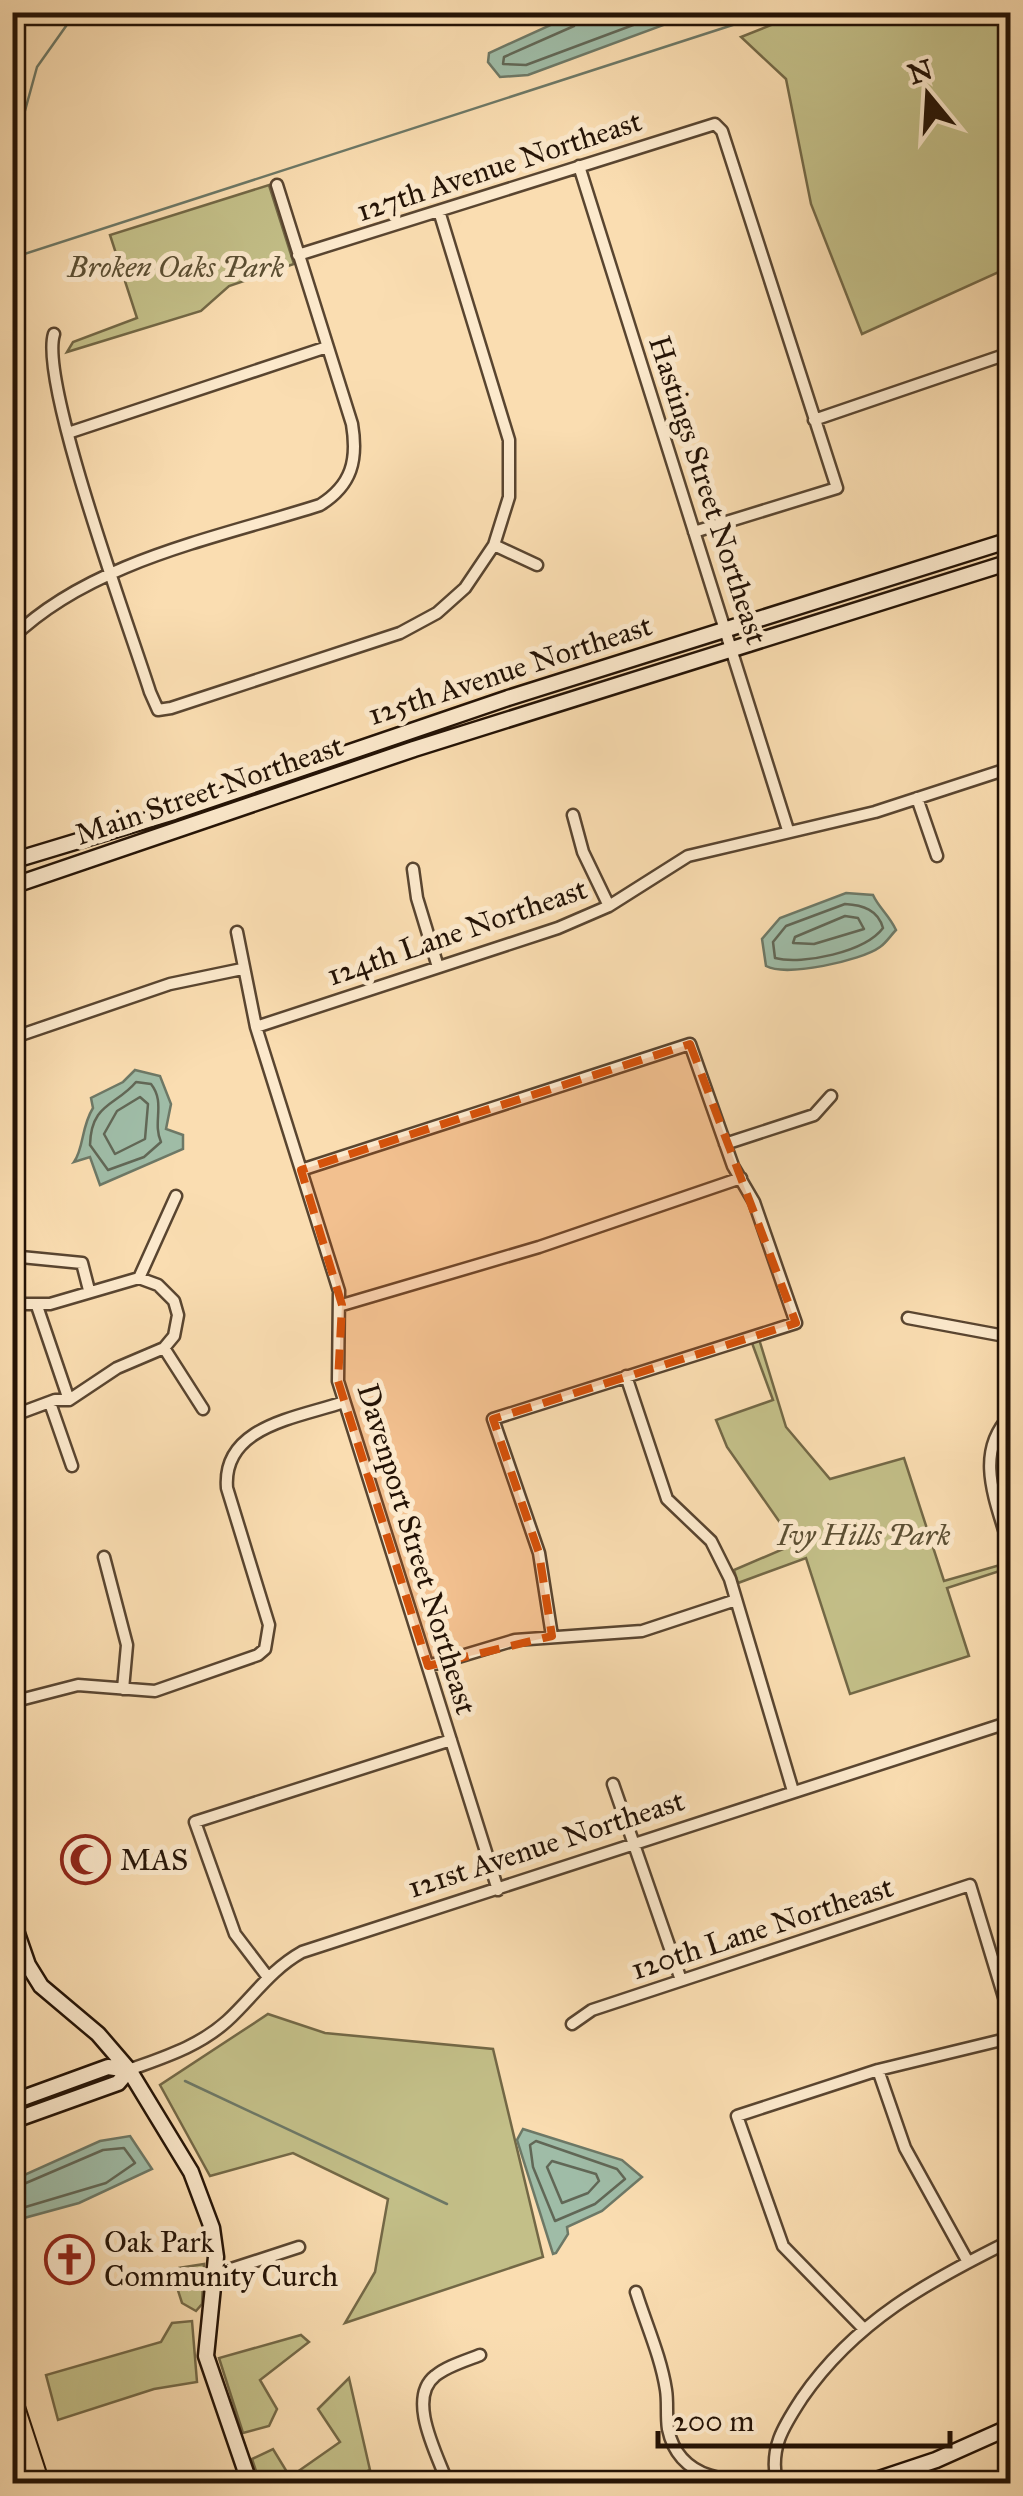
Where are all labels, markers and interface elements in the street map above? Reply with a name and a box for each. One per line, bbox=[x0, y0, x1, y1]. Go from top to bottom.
north arrow bbox=[878, 45, 978, 145]
text: N bbox=[904, 51, 937, 92]
street label: 127th Avenue Northeast bbox=[352, 103, 646, 229]
park label: Broken Oaks Park bbox=[66, 249, 284, 285]
street label: Hastings Street Northeast bbox=[641, 331, 775, 649]
street label: 125th Avenue Northeast bbox=[364, 607, 657, 733]
street label: Main Street Northeast bbox=[70, 727, 348, 853]
street label: 124th Lane Northeast bbox=[322, 871, 592, 993]
street label: Davenport Street Northeast bbox=[350, 1379, 485, 1719]
park label: Ivy Hills Park bbox=[776, 1517, 951, 1553]
street label: 121st Avenue Northeast bbox=[403, 1782, 689, 1906]
mosque icon: MAS bbox=[59, 1834, 111, 1886]
place label: MAS bbox=[120, 1842, 188, 1878]
street label: 120th Lane Northeast bbox=[627, 1869, 898, 1987]
place label: Oak Park Community Curch bbox=[104, 2224, 339, 2294]
church icon: Oak Park Community Curch bbox=[43, 2233, 95, 2285]
scale bar bbox=[658, 2386, 950, 2448]
text: 200 m bbox=[673, 2403, 754, 2439]

